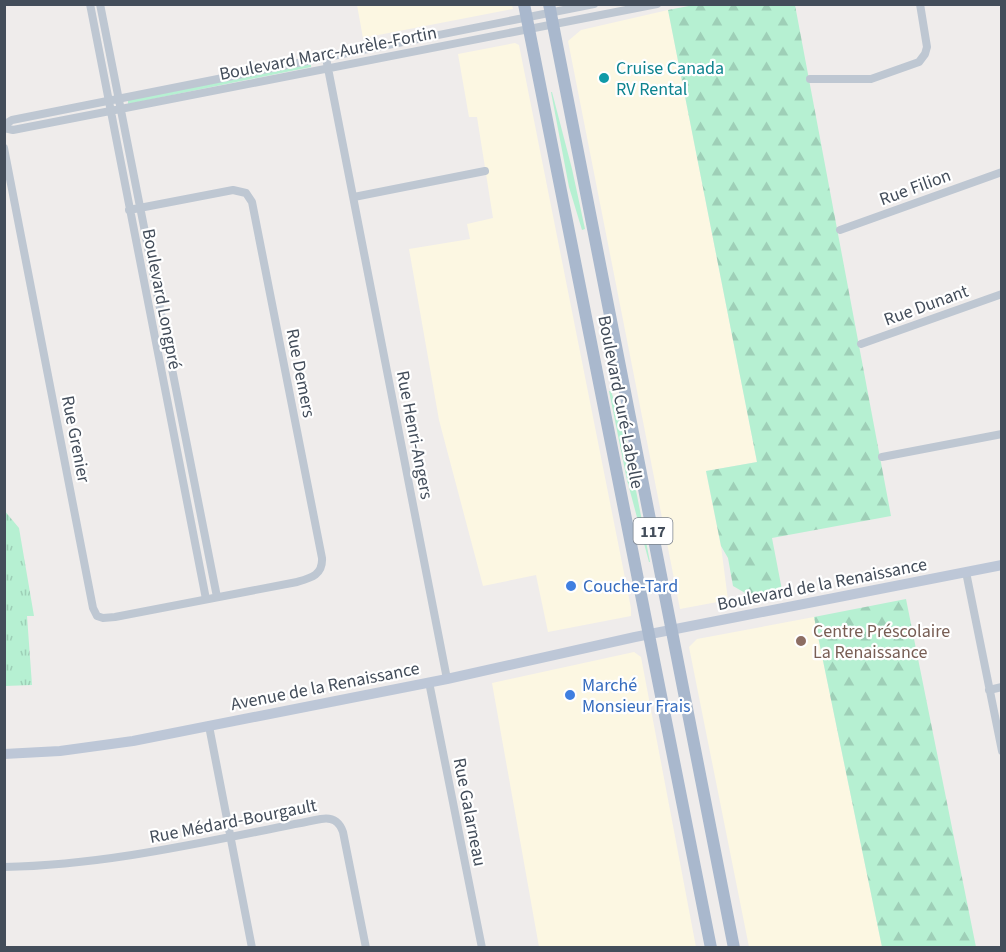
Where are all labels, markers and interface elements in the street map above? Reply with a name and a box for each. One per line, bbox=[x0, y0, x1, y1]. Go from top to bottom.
street label: Boulevard Marc-Aurèle-Fortin bbox=[217, 20, 439, 87]
place label: Cruise Canada RV Rental bbox=[616, 56, 724, 102]
marker: Cruise Canada RV Rental bbox=[597, 71, 611, 85]
street label: Rue Filion bbox=[876, 163, 954, 212]
street label: Boulevard Longpré bbox=[136, 227, 187, 372]
street label: Rue Dunant bbox=[880, 279, 972, 332]
street label: Boulevard Curé-Labelle bbox=[591, 313, 650, 491]
street label: Rue Demers bbox=[280, 326, 321, 420]
street label: Rue Henri-Angers bbox=[390, 369, 439, 502]
street label: Rue Grenier bbox=[55, 393, 96, 485]
road number: 117 bbox=[634, 518, 672, 544]
street label: Boulevard de la Renaissance bbox=[715, 552, 929, 617]
place label: Couche-Tard bbox=[583, 574, 678, 599]
marker: Couche-Tard bbox=[564, 579, 578, 593]
place label: Centre Préscolaire La Renaissance bbox=[813, 619, 950, 665]
marker: Centre Préscolaire La Renaissance bbox=[794, 634, 808, 648]
street label: Avenue de la Renaissance bbox=[228, 656, 422, 717]
place label: Marché Monsieur Frais bbox=[582, 673, 691, 719]
marker: Marché Monsieur Frais bbox=[563, 688, 577, 702]
street label: Rue Galarneau bbox=[447, 756, 492, 868]
street label: Rue Médard-Bourgault bbox=[147, 793, 319, 850]

